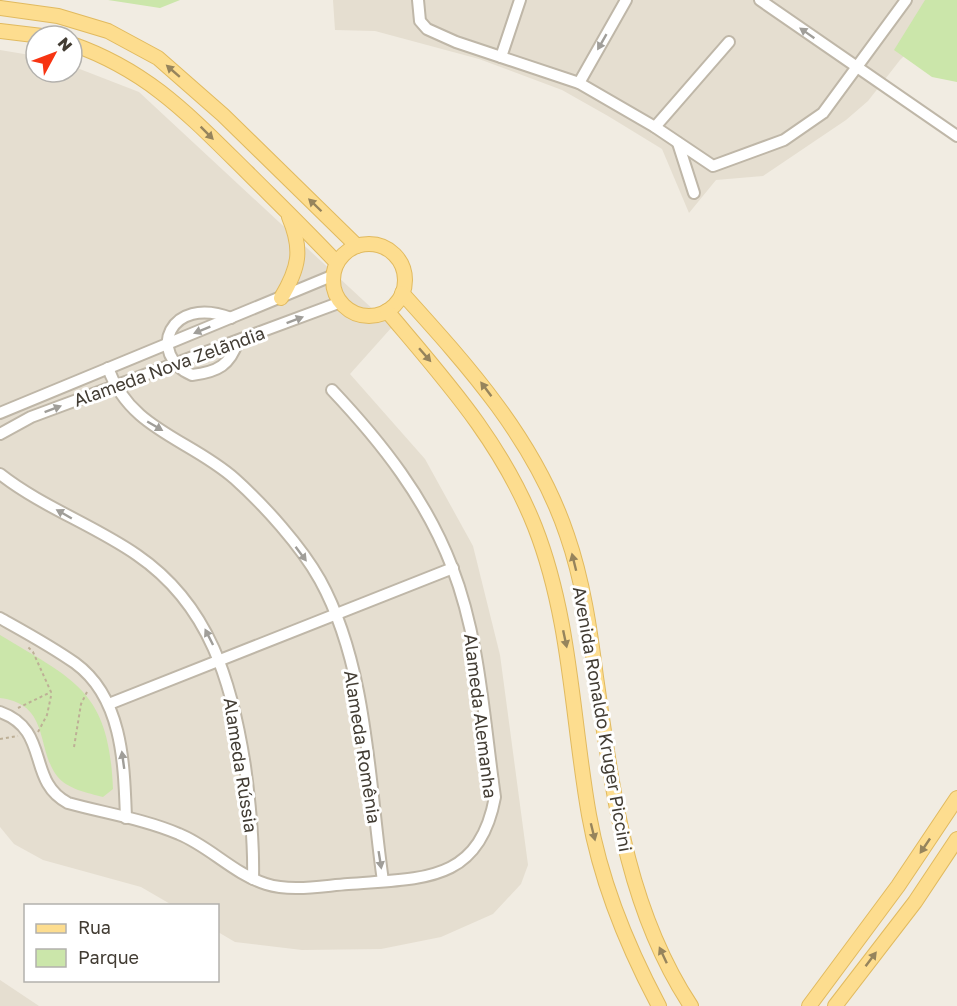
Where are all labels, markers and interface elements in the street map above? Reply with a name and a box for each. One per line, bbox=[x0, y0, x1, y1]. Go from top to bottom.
north arrow bbox=[24, 24, 84, 84]
one-way arrow bbox=[800, 27, 816, 39]
text: N bbox=[54, 33, 77, 55]
one-way arrow bbox=[597, 34, 608, 50]
one-way arrow bbox=[165, 65, 181, 78]
one-way arrow bbox=[199, 125, 213, 139]
one-way arrow bbox=[308, 198, 323, 212]
one-way arrow bbox=[286, 314, 304, 324]
street label: Alameda Nova Zelãndia bbox=[70, 321, 268, 411]
one-way arrow bbox=[193, 326, 211, 335]
one-way arrow bbox=[419, 347, 432, 363]
one-way arrow bbox=[481, 382, 493, 397]
one-way arrow bbox=[44, 404, 62, 414]
one-way arrow bbox=[147, 421, 164, 431]
one-way arrow bbox=[56, 508, 72, 519]
one-way arrow bbox=[294, 546, 306, 561]
one-way arrow bbox=[569, 552, 579, 571]
street label: Avenida Ronaldo Kruger Piccini bbox=[569, 585, 637, 853]
one-way arrow bbox=[205, 629, 214, 646]
one-way arrow bbox=[561, 630, 570, 649]
street label: Alameda Alemanha bbox=[460, 632, 502, 800]
street label: Alameda Romênia bbox=[340, 669, 386, 825]
street label: Alameda Rússia bbox=[219, 696, 263, 834]
one-way arrow bbox=[118, 750, 127, 769]
one-way arrow bbox=[589, 823, 598, 841]
one-way arrow bbox=[919, 838, 930, 854]
one-way arrow bbox=[375, 851, 384, 870]
legend bbox=[24, 904, 219, 982]
text: Rua bbox=[78, 916, 111, 938]
text: Parque bbox=[78, 946, 139, 968]
one-way arrow bbox=[658, 946, 667, 963]
one-way arrow bbox=[864, 952, 876, 967]

